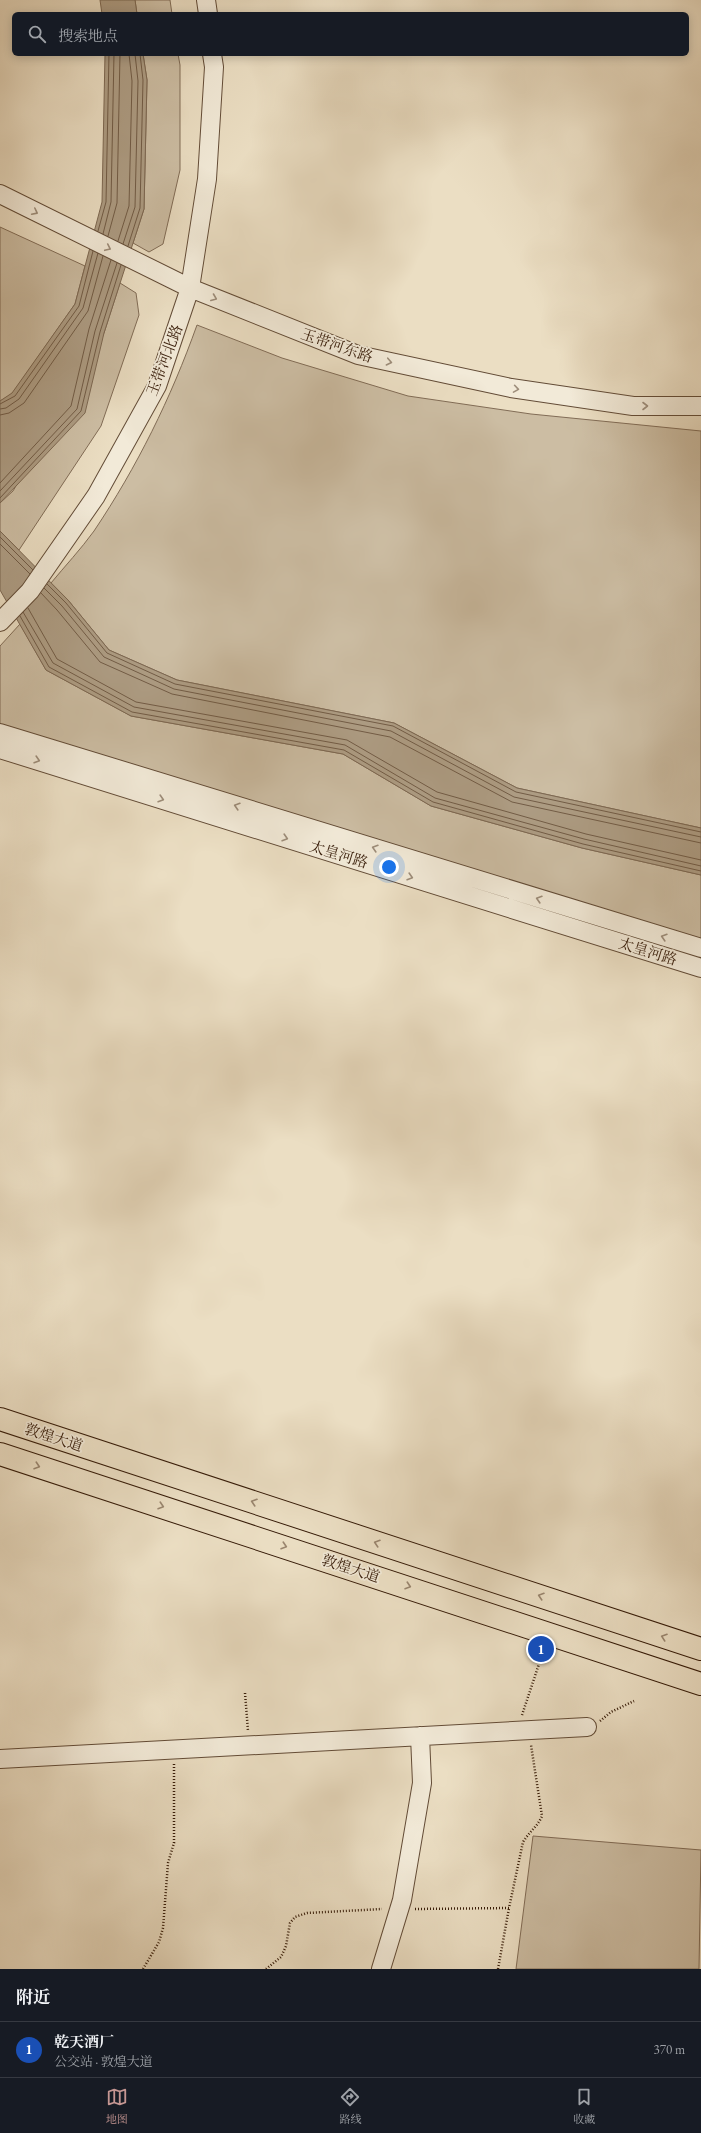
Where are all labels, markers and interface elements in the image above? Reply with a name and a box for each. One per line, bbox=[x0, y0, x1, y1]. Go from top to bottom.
search box bbox=[12, 12, 689, 56]
icon: search bbox=[26, 23, 48, 45]
text: 搜索地点 bbox=[58, 26, 118, 45]
one-way arrow bbox=[30, 207, 38, 214]
one-way arrow bbox=[104, 243, 111, 251]
one-way arrow bbox=[210, 293, 218, 301]
street label: 玉带河北路 bbox=[142, 322, 186, 398]
street label: 玉带河东路 bbox=[298, 324, 376, 366]
one-way arrow bbox=[386, 357, 392, 365]
one-way arrow bbox=[513, 384, 519, 393]
one-way arrow bbox=[642, 402, 648, 410]
one-way arrow bbox=[34, 755, 41, 764]
one-way arrow bbox=[158, 794, 165, 803]
one-way arrow bbox=[234, 802, 241, 811]
one-way arrow bbox=[282, 833, 289, 842]
street label: 太皇河路 bbox=[308, 836, 370, 872]
one-way arrow bbox=[372, 844, 379, 853]
your location bbox=[379, 857, 399, 877]
one-way arrow bbox=[406, 872, 413, 880]
one-way arrow bbox=[536, 895, 543, 904]
street label: 太皇河路 bbox=[617, 933, 679, 969]
one-way arrow bbox=[660, 933, 667, 942]
street label: 敦煌大道 bbox=[23, 1419, 85, 1455]
one-way arrow bbox=[33, 1461, 40, 1469]
one-way arrow bbox=[250, 1498, 257, 1507]
one-way arrow bbox=[157, 1501, 164, 1509]
one-way arrow bbox=[374, 1539, 381, 1547]
one-way arrow bbox=[281, 1541, 288, 1550]
street label: 敦煌大道 bbox=[320, 1550, 382, 1586]
one-way arrow bbox=[404, 1582, 411, 1590]
one-way arrow bbox=[537, 1592, 544, 1601]
one-way arrow bbox=[661, 1633, 668, 1642]
pin: 1 bbox=[528, 1634, 554, 1664]
text: 附近 bbox=[16, 1986, 50, 2008]
text: 乾天酒厂 bbox=[54, 2032, 114, 2051]
text: 1 bbox=[26, 2041, 32, 2058]
text: 370 m bbox=[654, 2041, 685, 2058]
text: 公交站 · 敦煌大道 bbox=[54, 2053, 153, 2070]
tab: 地图 bbox=[106, 2086, 128, 2126]
tab: 路线 bbox=[339, 2086, 361, 2126]
tab: 收藏 bbox=[573, 2086, 595, 2126]

